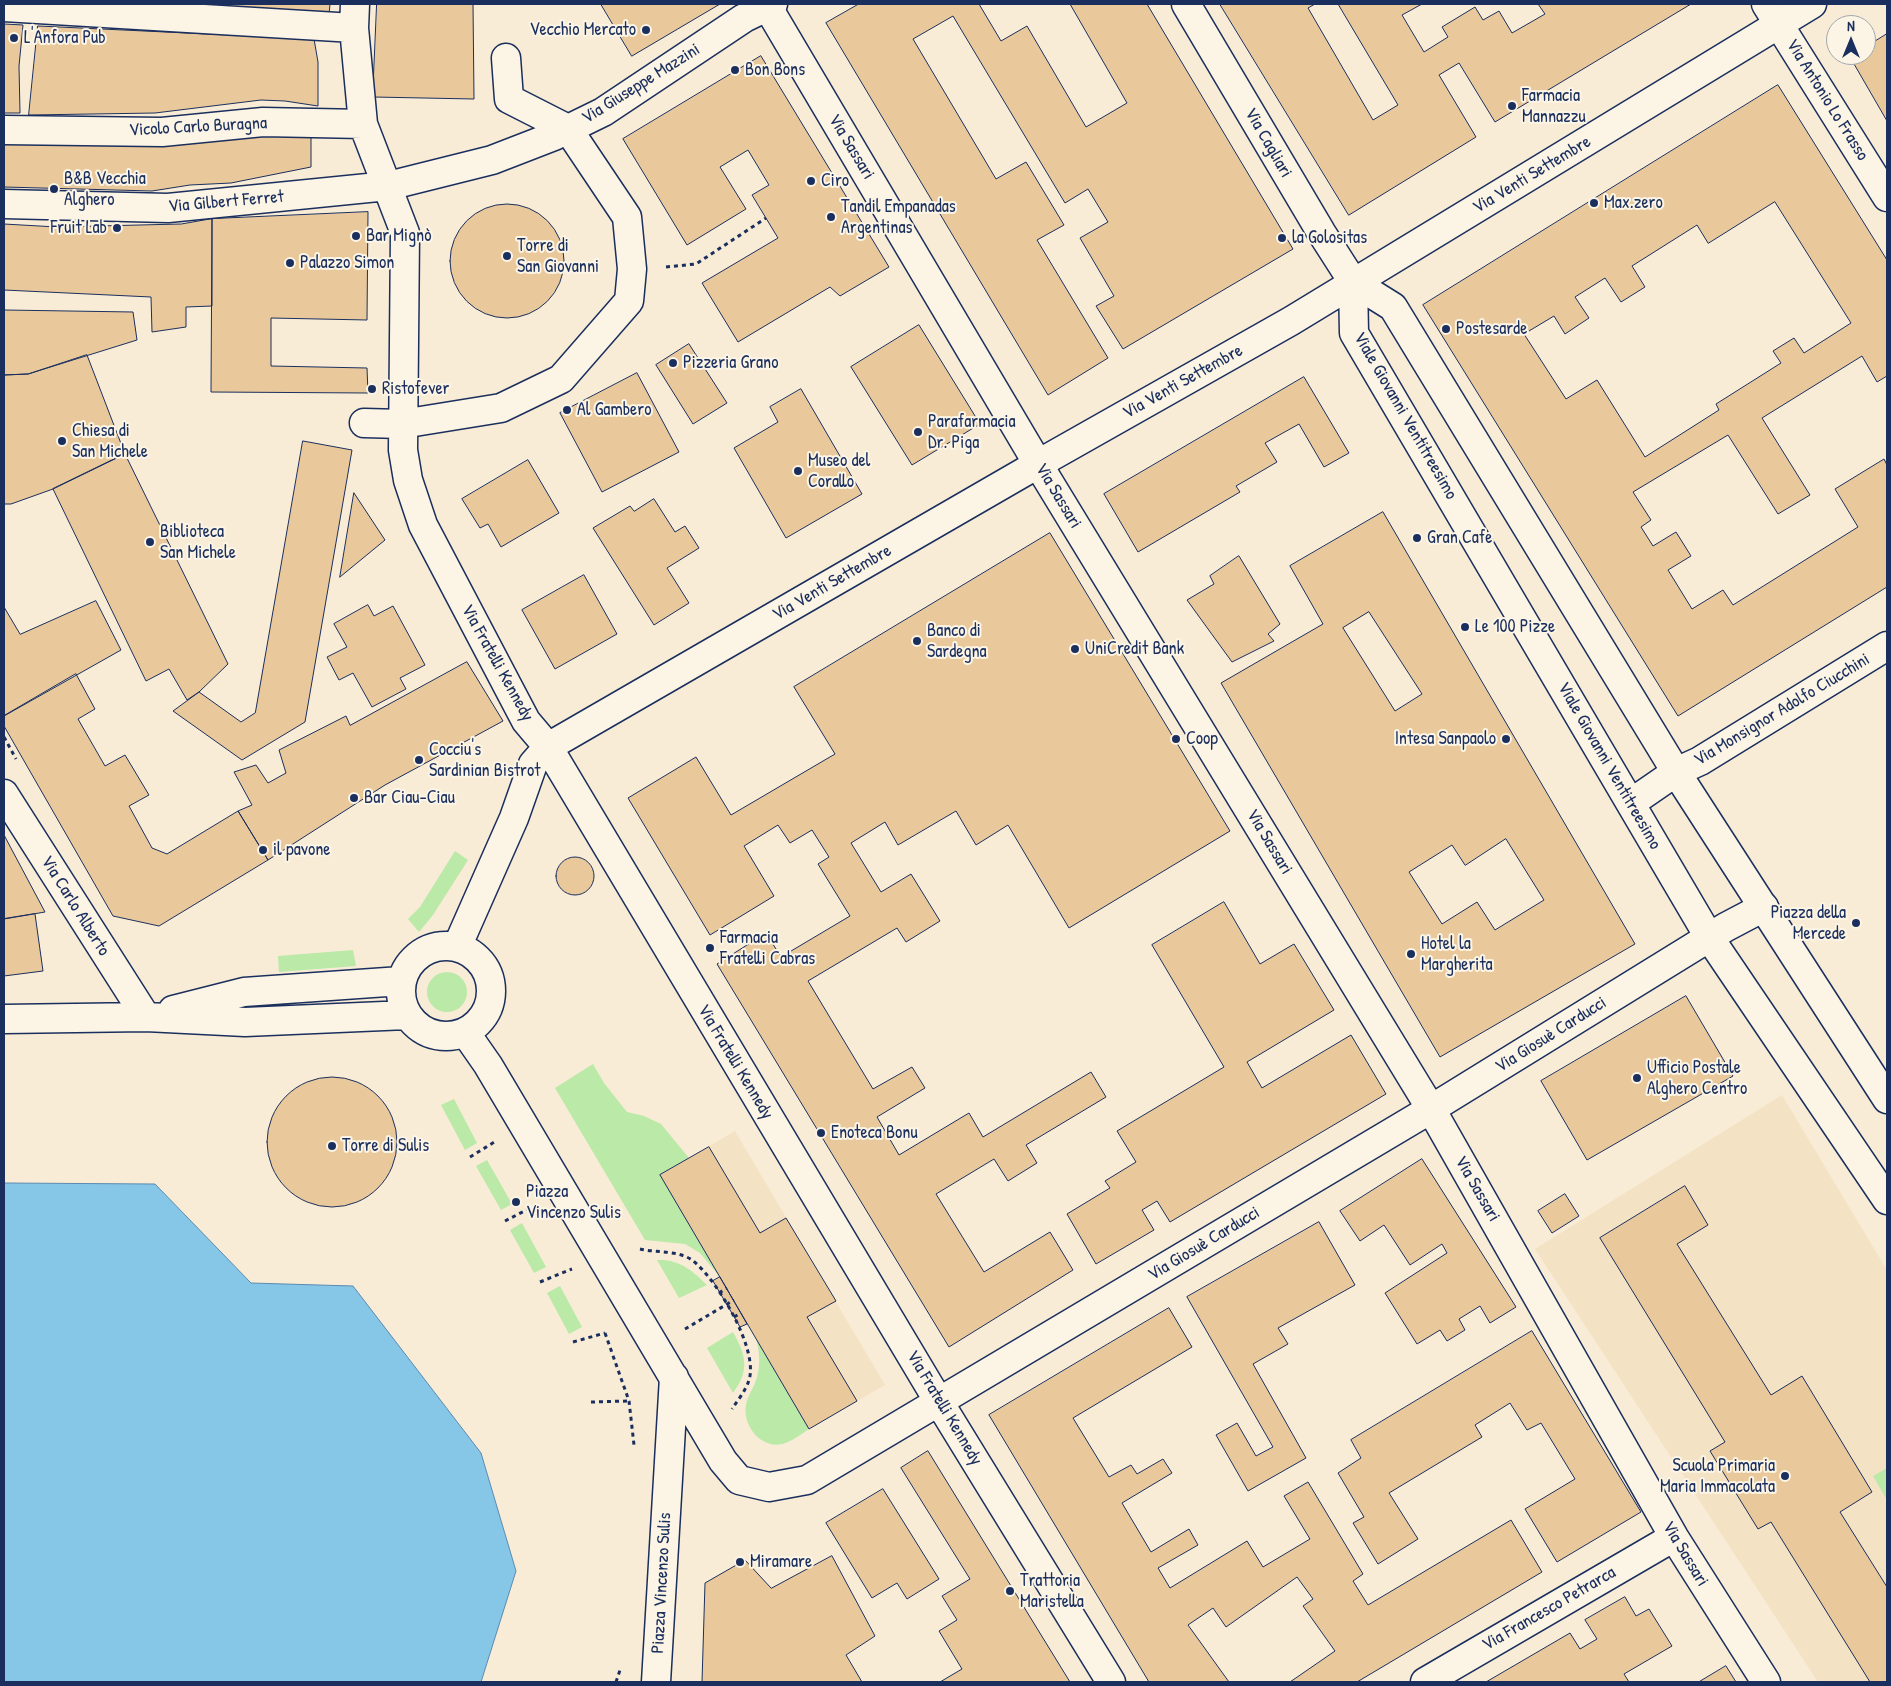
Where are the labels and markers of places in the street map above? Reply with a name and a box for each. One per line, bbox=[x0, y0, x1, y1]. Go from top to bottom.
place label: Vecchio Mercato bbox=[529, 19, 636, 41]
marker: Vecchio Mercato bbox=[640, 24, 652, 36]
place label: L'Anfora Pub bbox=[24, 27, 106, 49]
marker: L'Anfora Pub bbox=[8, 32, 20, 44]
place label: Bon Bons bbox=[745, 59, 805, 81]
marker: Bon Bons bbox=[729, 64, 741, 76]
place label: Farmacia Mannazzu bbox=[1522, 85, 1586, 128]
marker: Farmacia Mannazzu bbox=[1506, 100, 1518, 112]
place label: B&B Vecchia Alghero bbox=[64, 168, 146, 210]
place label: Ciro bbox=[821, 170, 849, 192]
marker: Ciro bbox=[805, 175, 817, 187]
marker: B&B Vecchia Alghero bbox=[48, 183, 60, 195]
place label: Max.zero bbox=[1604, 192, 1663, 214]
place label: Tandil Empanadas Argentinas bbox=[841, 196, 956, 238]
marker: Max.zero bbox=[1588, 197, 1600, 209]
marker: Tandil Empanadas Argentinas bbox=[825, 211, 837, 223]
place label: Fruit Lab bbox=[51, 217, 107, 239]
marker: Fruit Lab bbox=[111, 222, 123, 234]
place label: Bar Mignò bbox=[366, 225, 431, 247]
place label: la Golositas bbox=[1292, 227, 1367, 249]
marker: Bar Mignò bbox=[350, 230, 362, 242]
marker: la Golositas bbox=[1276, 232, 1288, 244]
place label: Torre di San Giovanni bbox=[517, 235, 599, 278]
marker: Torre di San Giovanni bbox=[501, 250, 513, 262]
place label: Palazzo Simon bbox=[300, 252, 394, 274]
marker: Palazzo Simon bbox=[284, 257, 296, 269]
place label: Postesarde bbox=[1456, 318, 1527, 340]
marker: Postesarde bbox=[1440, 323, 1452, 335]
place label: Pizzeria Grano bbox=[683, 352, 778, 374]
marker: Pizzeria Grano bbox=[667, 357, 679, 369]
place label: Ristofever bbox=[382, 378, 449, 400]
marker: Ristofever bbox=[366, 383, 378, 395]
place label: Al Gambero bbox=[577, 399, 651, 421]
marker: Al Gambero bbox=[561, 404, 573, 416]
place label: Parafarmacia Dr. Piga bbox=[928, 411, 1016, 454]
place label: Chiesa di San Michele bbox=[72, 420, 148, 462]
marker: Parafarmacia Dr. Piga bbox=[912, 426, 924, 438]
marker: Chiesa di San Michele bbox=[56, 435, 68, 447]
place label: Museo del Corallo bbox=[808, 450, 870, 492]
marker: Museo del Corallo bbox=[792, 465, 804, 477]
place label: Biblioteca San Michele bbox=[160, 521, 236, 564]
place label: Gran Cafe bbox=[1427, 527, 1492, 549]
marker: Gran Cafe bbox=[1411, 532, 1423, 544]
marker: Biblioteca San Michele bbox=[144, 536, 156, 548]
place label: Le 100 Pizze bbox=[1475, 616, 1555, 638]
place label: Banco di Sardegna bbox=[927, 620, 987, 662]
marker: Le 100 Pizze bbox=[1459, 621, 1471, 633]
marker: Banco di Sardegna bbox=[911, 635, 923, 647]
place label: UniCredit Bank bbox=[1085, 638, 1184, 660]
marker: UniCredit Bank bbox=[1069, 643, 1081, 655]
place label: Coop bbox=[1186, 728, 1218, 750]
place label: Intesa Sanpaolo bbox=[1395, 728, 1496, 750]
marker: Coop bbox=[1170, 733, 1182, 745]
marker: Intesa Sanpaolo bbox=[1500, 733, 1512, 745]
place label: Cocciu's Sardinian Bistrot bbox=[429, 739, 540, 782]
marker: Cocciu's Sardinian Bistrot bbox=[413, 754, 425, 766]
place label: Bar Ciau-Ciau bbox=[364, 787, 455, 809]
marker: Bar Ciau-Ciau bbox=[348, 792, 360, 804]
place label: il pavone bbox=[273, 839, 330, 861]
marker: il pavone bbox=[257, 844, 269, 856]
place label: Piazza della Mercede bbox=[1771, 902, 1846, 944]
marker: Piazza della Mercede bbox=[1850, 917, 1862, 929]
place label: Farmacia Fratelli Cabras bbox=[720, 927, 815, 970]
place label: Hotel la Margherita bbox=[1421, 933, 1493, 976]
marker: Farmacia Fratelli Cabras bbox=[704, 942, 716, 954]
marker: Hotel la Margherita bbox=[1405, 948, 1417, 960]
place label: Ufficio Postale Alghero Centro bbox=[1647, 1057, 1747, 1100]
marker: Ufficio Postale Alghero Centro bbox=[1631, 1072, 1643, 1084]
place label: Enoteca Bonu bbox=[831, 1122, 918, 1144]
marker: Enoteca Bonu bbox=[815, 1127, 827, 1139]
place label: Torre di Sulis bbox=[342, 1135, 429, 1157]
marker: Torre di Sulis bbox=[326, 1140, 338, 1152]
place label: Piazza Vincenzo Sulis bbox=[526, 1181, 621, 1224]
marker: Piazza Vincenzo Sulis bbox=[510, 1196, 522, 1208]
place label: Scuola Primaria Maria Immacolata bbox=[1660, 1455, 1775, 1498]
marker: Scuola Primaria Maria Immacolata bbox=[1779, 1470, 1791, 1482]
place label: Miramare bbox=[750, 1551, 812, 1573]
marker: Miramare bbox=[734, 1556, 746, 1568]
place label: Trattoria Maristella bbox=[1020, 1570, 1084, 1612]
marker: Trattoria Maristella bbox=[1004, 1585, 1016, 1597]

